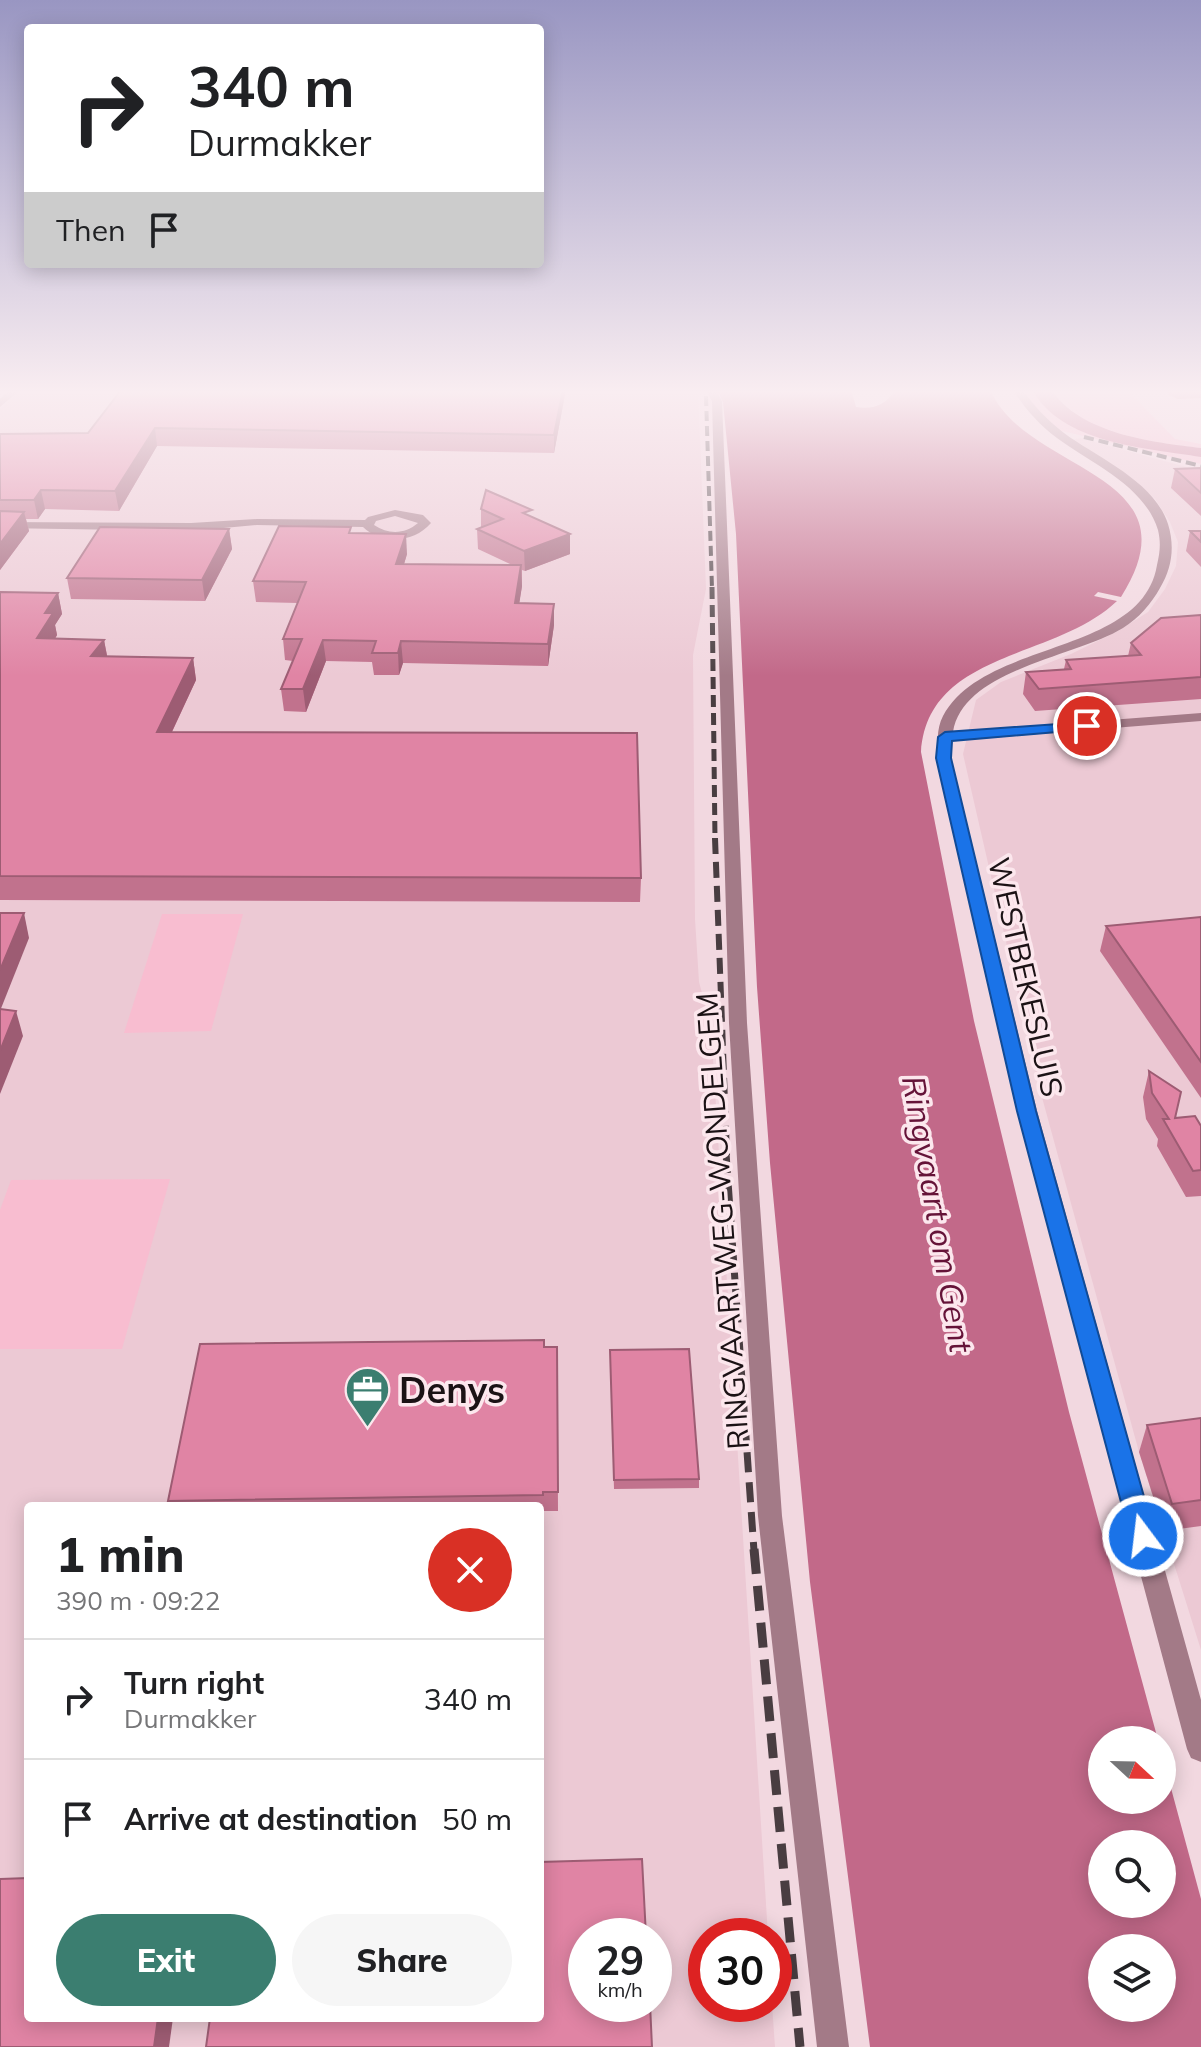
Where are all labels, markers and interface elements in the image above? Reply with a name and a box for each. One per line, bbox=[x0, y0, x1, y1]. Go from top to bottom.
text: 340 m bbox=[188, 51, 355, 121]
icon: right bbox=[56, 56, 160, 160]
text: Durmakker bbox=[188, 120, 371, 165]
icon: arrive bbox=[142, 208, 186, 252]
text: Then bbox=[56, 211, 126, 249]
pin bbox=[1053, 692, 1121, 760]
icon: arrive bbox=[1065, 704, 1109, 748]
street label: WESTBEKESLUIS bbox=[980, 854, 1072, 1100]
street label: RINGVAARTWEG-WONDELGEM bbox=[687, 991, 757, 1451]
water label: Ringvaart om Gent bbox=[894, 1072, 982, 1356]
office icon: Denys bbox=[344, 1365, 392, 1428]
place label: Denys bbox=[399, 1367, 505, 1412]
position arrow bbox=[1101, 1494, 1185, 1578]
text: 1 min bbox=[56, 1524, 185, 1584]
button: close bbox=[428, 1528, 512, 1612]
text: 390 m · 09:22 bbox=[56, 1584, 220, 1617]
text: Turn right bbox=[124, 1664, 264, 1702]
icon: right bbox=[56, 1677, 100, 1721]
text: 340 m bbox=[424, 1680, 512, 1718]
text: Durmakker bbox=[124, 1702, 256, 1735]
north arrow bbox=[1088, 1726, 1176, 1814]
map controls bbox=[1088, 1726, 1176, 2022]
icon: arrive bbox=[56, 1797, 100, 1841]
text: Arrive at destination bbox=[124, 1800, 418, 1838]
text: 50 m bbox=[442, 1800, 512, 1838]
button: search bbox=[1088, 1830, 1176, 1918]
button: Exit bbox=[56, 1914, 276, 2006]
button: Share bbox=[292, 1914, 512, 2006]
speed limit sign: 30 bbox=[688, 1918, 792, 2022]
button: layers bbox=[1088, 1934, 1176, 2022]
text: 29 bbox=[596, 1935, 644, 1985]
text: km/h bbox=[597, 1977, 643, 2002]

